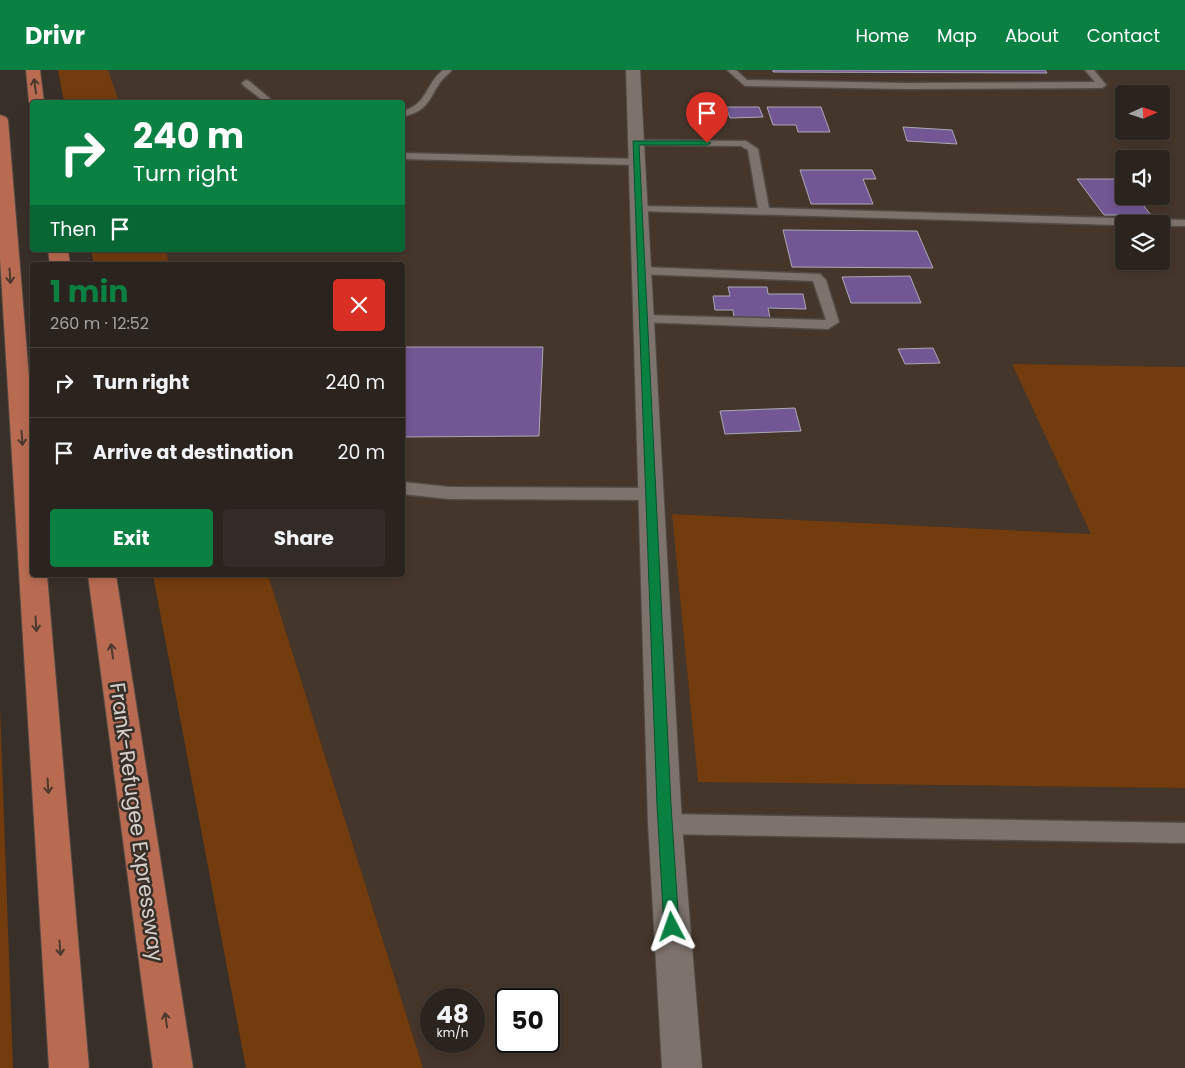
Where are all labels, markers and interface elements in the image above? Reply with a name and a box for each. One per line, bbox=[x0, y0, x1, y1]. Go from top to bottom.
text: Drivr bbox=[25, 19, 85, 52]
text: Home bbox=[855, 23, 909, 48]
text: Map bbox=[937, 23, 977, 48]
text: About bbox=[1005, 23, 1059, 48]
text: Contact bbox=[1087, 23, 1160, 48]
one-way arrow bbox=[30, 79, 40, 95]
north arrow bbox=[1115, 85, 1170, 140]
map controls bbox=[1115, 85, 1170, 270]
pin bbox=[686, 92, 728, 143]
icon: arrive bbox=[693, 99, 721, 127]
text: 240 m bbox=[133, 111, 244, 160]
icon: right bbox=[50, 120, 115, 185]
button: sound bbox=[1115, 150, 1170, 205]
text: Turn right bbox=[133, 158, 238, 189]
icon: arrive bbox=[106, 215, 134, 243]
button: layers bbox=[1115, 215, 1170, 270]
text: Then bbox=[50, 216, 96, 243]
one-way arrow bbox=[6, 268, 15, 284]
text: 1 min bbox=[50, 270, 128, 313]
button: close bbox=[333, 279, 385, 331]
text: 260 m · 12:52 bbox=[50, 312, 149, 335]
icon: right bbox=[50, 369, 78, 397]
text: Turn right bbox=[93, 369, 189, 396]
text: 240 m bbox=[326, 369, 385, 396]
one-way arrow bbox=[18, 430, 27, 446]
icon: arrive bbox=[50, 439, 78, 467]
text: Arrive at destination bbox=[93, 439, 294, 466]
text: 20 m bbox=[337, 439, 385, 466]
button: Exit bbox=[50, 509, 213, 567]
button: Share bbox=[223, 509, 385, 567]
one-way arrow bbox=[32, 615, 41, 631]
one-way arrow bbox=[107, 643, 117, 659]
street label: Frank-Refugee Expressway bbox=[103, 681, 171, 964]
one-way arrow bbox=[44, 777, 53, 793]
position arrow bbox=[645, 900, 697, 952]
one-way arrow bbox=[56, 939, 65, 955]
speed limit sign: 50 bbox=[495, 988, 560, 1053]
text: 48 bbox=[436, 997, 469, 1032]
one-way arrow bbox=[160, 1012, 170, 1028]
text: km/h bbox=[437, 1024, 468, 1041]

